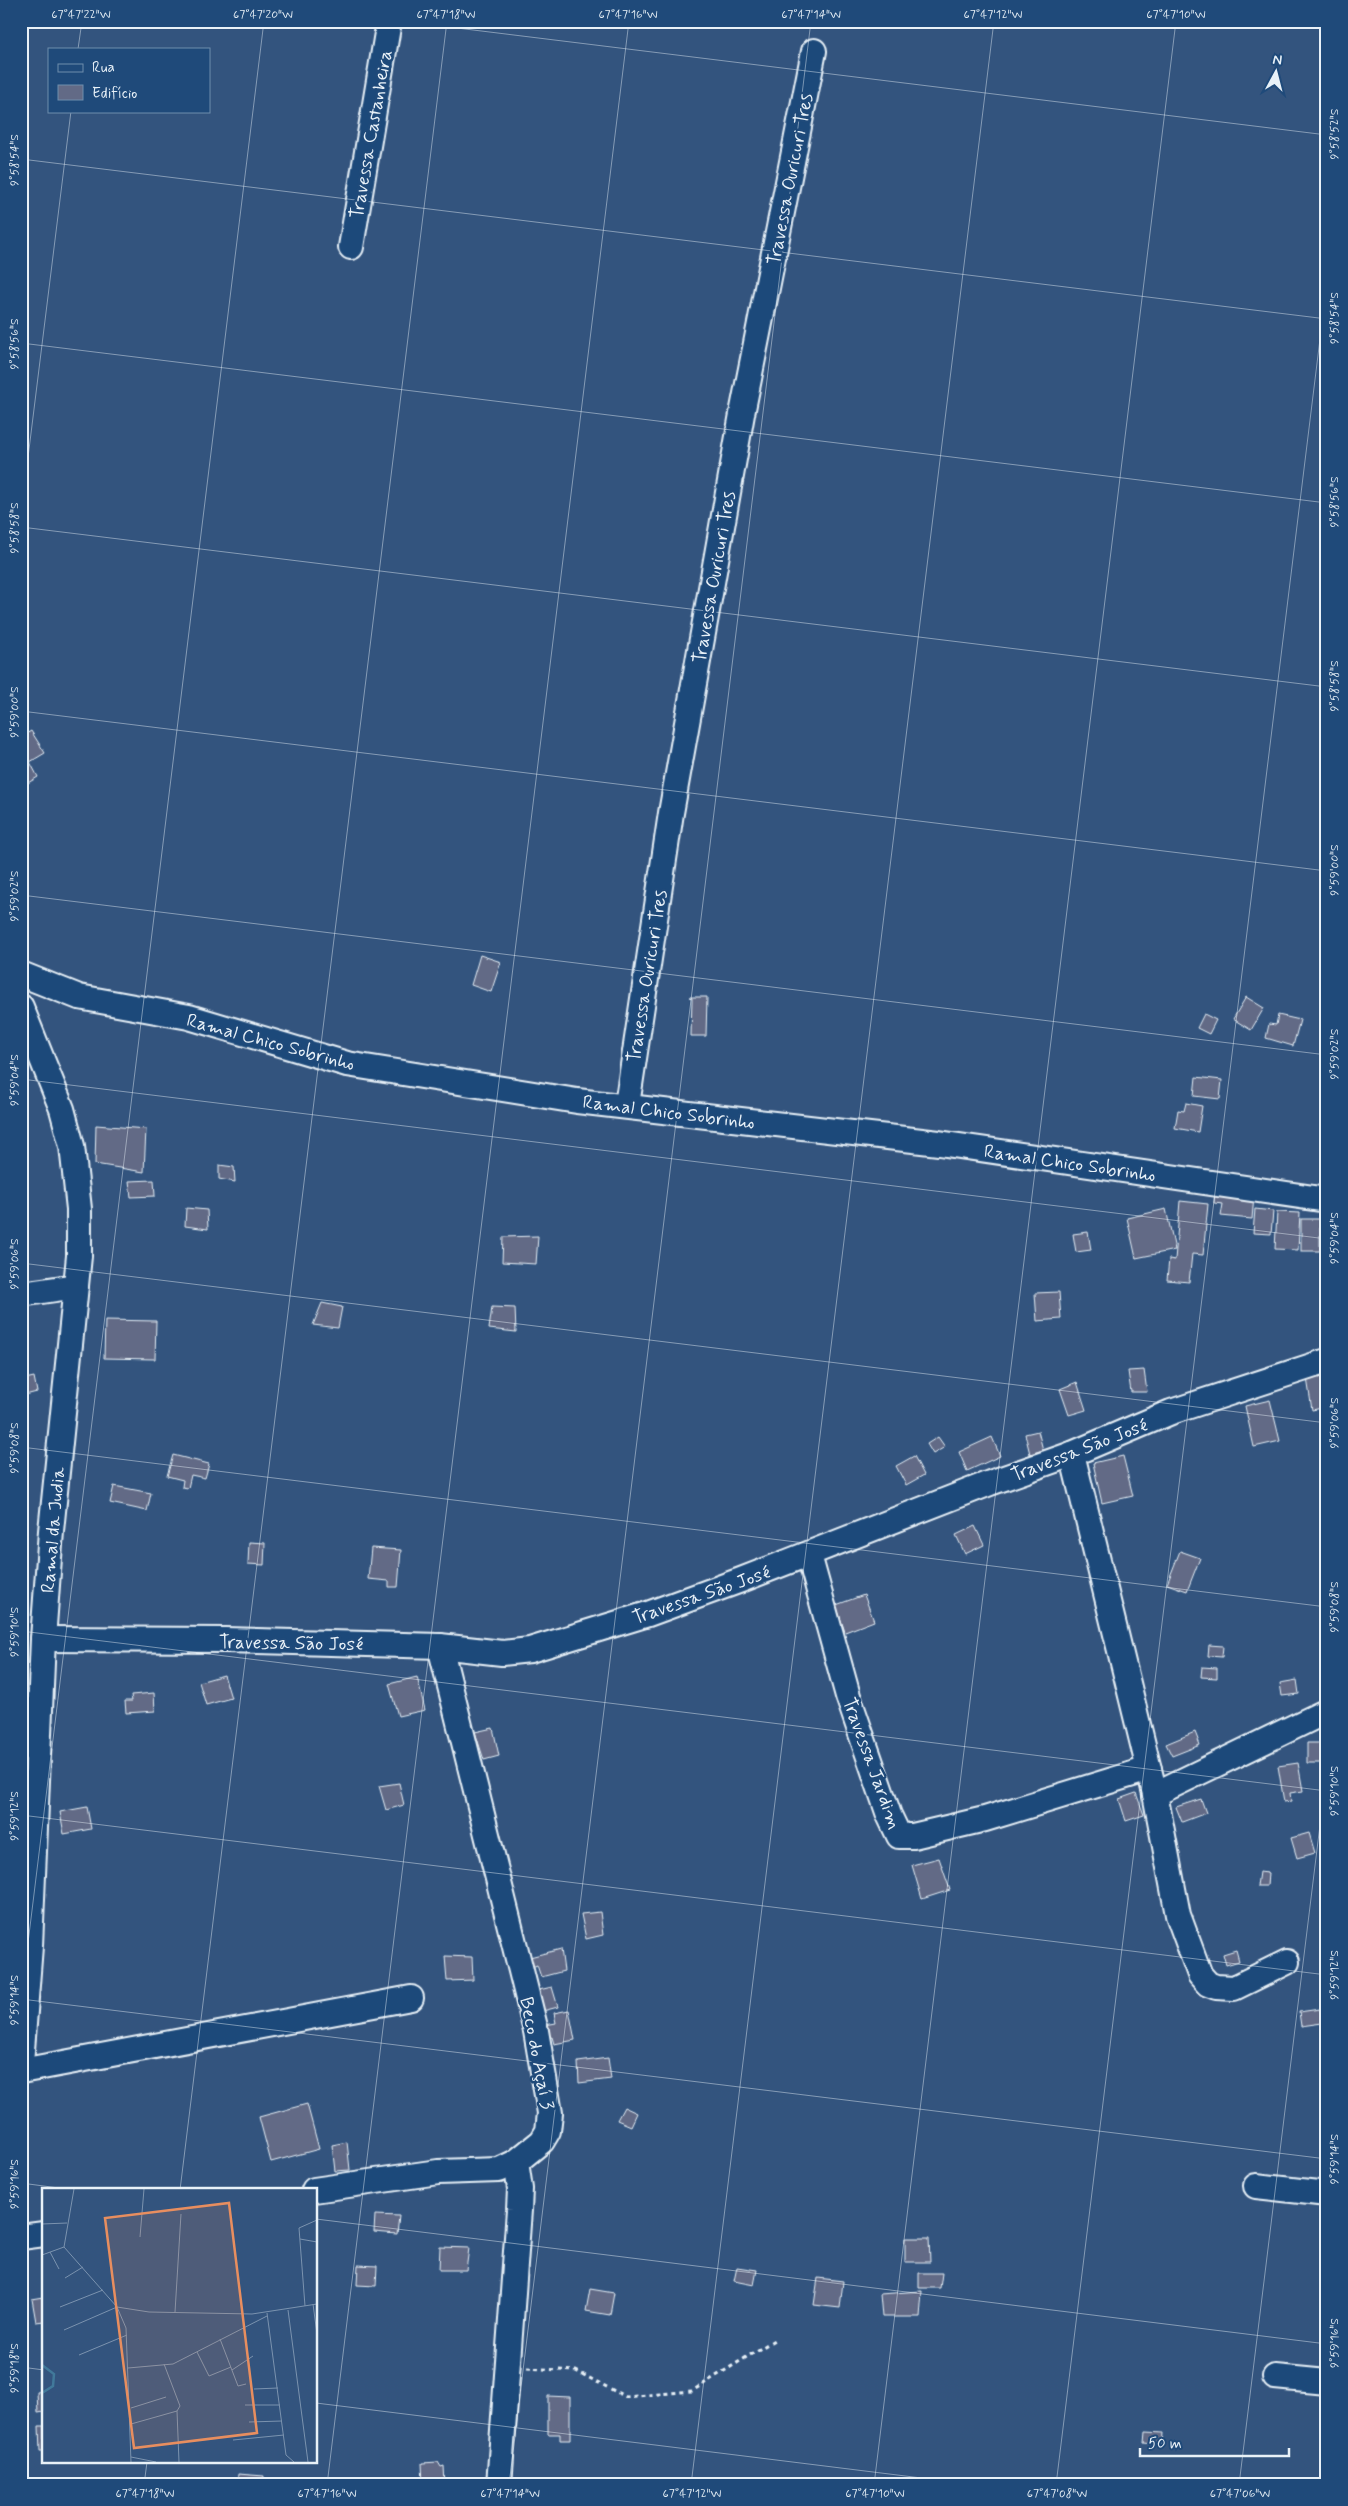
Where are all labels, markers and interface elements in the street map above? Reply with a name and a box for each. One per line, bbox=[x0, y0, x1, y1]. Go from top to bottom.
text: 67°47'22"W bbox=[51, 7, 111, 23]
text: 67°47'20"W bbox=[233, 7, 293, 23]
text: 67°47'18"W bbox=[417, 7, 476, 23]
text: 67°47'16"W bbox=[598, 7, 658, 23]
text: 67°47'14"W bbox=[781, 7, 841, 23]
text: 67°47'12"W bbox=[964, 7, 1022, 23]
text: 67°47'10"W bbox=[1146, 7, 1206, 23]
legend bbox=[48, 48, 210, 112]
street label: Travessa Castanheira bbox=[344, 48, 399, 221]
north arrow bbox=[1250, 48, 1300, 98]
text: N bbox=[1272, 51, 1283, 70]
text: Rua bbox=[92, 58, 115, 78]
text: Edifício bbox=[92, 84, 137, 104]
street label: Travessa Ouricuri Tres bbox=[762, 91, 819, 267]
text: 9°58'52"S bbox=[1327, 108, 1343, 159]
text: 9°58'54"S bbox=[7, 134, 23, 186]
text: 9°58'54"S bbox=[1327, 292, 1343, 344]
text: 9°58'56"S bbox=[7, 318, 23, 370]
text: 9°58'56"S bbox=[1327, 476, 1343, 528]
street label: Travessa Ouricuri Tres bbox=[687, 489, 742, 665]
text: 9°58'58"S bbox=[7, 502, 23, 554]
text: 9°58'58"S bbox=[1327, 660, 1343, 712]
text: 9°59'00"S bbox=[7, 686, 23, 738]
text: 9°59'00"S bbox=[1327, 844, 1343, 896]
text: 9°59'02"S bbox=[7, 870, 23, 921]
street label: Travessa Ouricuri Tres bbox=[621, 888, 673, 1064]
street label: Ramal Chico Sobrinho bbox=[184, 1008, 358, 1077]
text: 9°59'02"S bbox=[1327, 1028, 1343, 1079]
text: 9°59'04"S bbox=[7, 1054, 23, 1106]
street label: Ramal Chico Sobrinho bbox=[581, 1090, 757, 1135]
street label: Ramal Chico Sobrinho bbox=[982, 1139, 1158, 1188]
text: 9°59'04"S bbox=[1327, 1212, 1343, 1264]
text: 9°59'06"S bbox=[7, 1238, 23, 1290]
text: 9°59'06"S bbox=[1327, 1397, 1343, 1449]
street label: Travessa São José bbox=[1008, 1413, 1151, 1488]
text: 9°59'08"S bbox=[7, 1422, 23, 1474]
street label: Ramal da Judia bbox=[36, 1466, 71, 1594]
street label: Travessa São José bbox=[629, 1560, 774, 1631]
text: 9°59'08"S bbox=[1327, 1581, 1343, 1633]
text: 9°59'10"S bbox=[7, 1607, 23, 1657]
street label: Travessa São José bbox=[219, 1630, 363, 1657]
street label: Travessa Jardim bbox=[836, 1694, 907, 1833]
text: 9°59'10"S bbox=[1327, 1766, 1343, 1816]
text: 9°59'12"S bbox=[7, 1791, 23, 1841]
text: 9°59'12"S bbox=[1327, 1950, 1343, 2000]
text: 9°59'14"S bbox=[7, 1974, 23, 2025]
street label: Beco do Açaí 3 bbox=[513, 1995, 560, 2112]
text: 9°59'14"S bbox=[1327, 2133, 1343, 2184]
text: 9°59'16"S bbox=[7, 2159, 23, 2209]
inset map bbox=[42, 2188, 318, 2464]
text: 9°59'16"S bbox=[1327, 2318, 1343, 2368]
text: 9°59'18"S bbox=[7, 2343, 23, 2393]
scale bar bbox=[1140, 2426, 1289, 2458]
text: 50 m bbox=[1148, 2434, 1182, 2454]
text: 67°47'18"W bbox=[116, 2486, 175, 2502]
text: 67°47'16"W bbox=[297, 2486, 357, 2502]
text: 67°47'14"W bbox=[480, 2486, 540, 2502]
text: 67°47'12"W bbox=[663, 2486, 721, 2502]
text: 67°47'10"W bbox=[845, 2486, 905, 2502]
text: 67°47'08"W bbox=[1027, 2486, 1087, 2502]
text: 67°47'06"W bbox=[1210, 2486, 1270, 2502]

